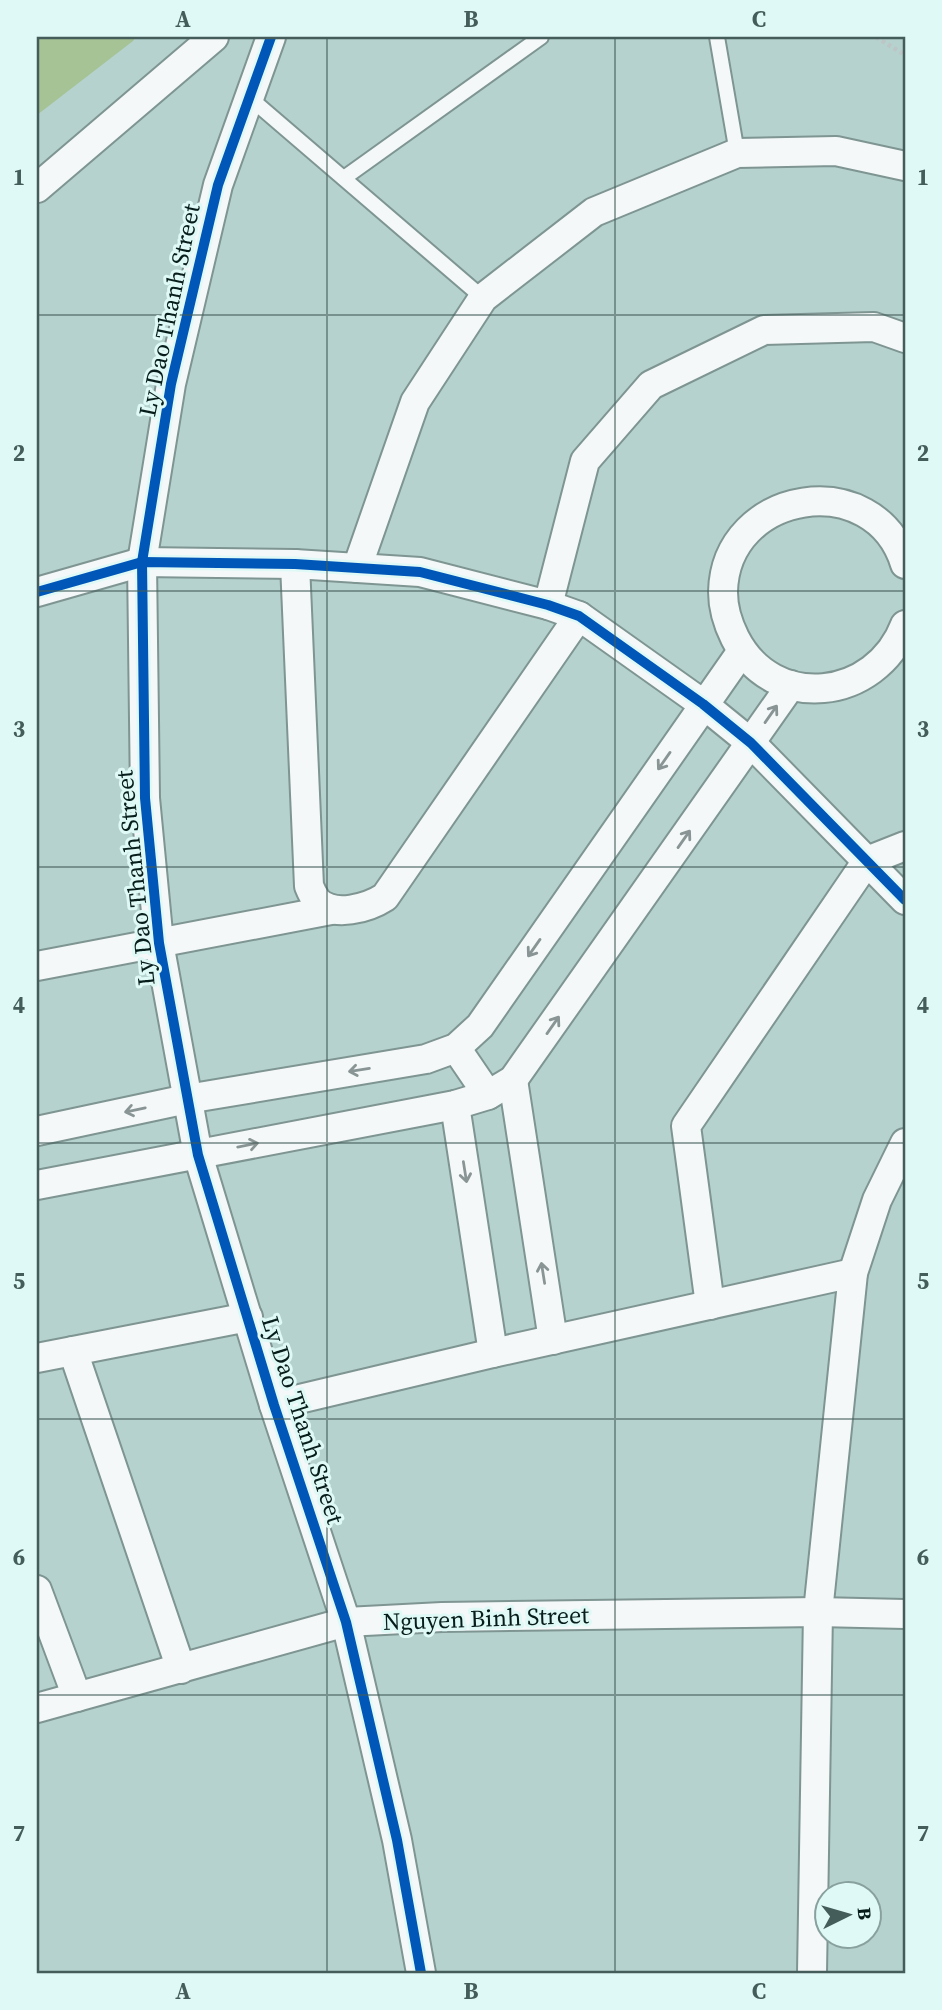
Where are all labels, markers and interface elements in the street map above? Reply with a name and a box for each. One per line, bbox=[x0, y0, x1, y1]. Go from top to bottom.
text: A bbox=[175, 3, 191, 35]
text: B bbox=[464, 3, 479, 35]
text: C bbox=[752, 3, 766, 35]
text: 1 bbox=[13, 161, 25, 193]
text: 1 bbox=[917, 161, 929, 193]
street label: Ly Dao Thanh Street bbox=[130, 200, 208, 419]
text: 2 bbox=[13, 437, 25, 469]
text: 2 bbox=[917, 437, 929, 469]
one-way arrow bbox=[764, 705, 778, 724]
text: 3 bbox=[13, 713, 25, 745]
text: 3 bbox=[917, 713, 929, 745]
one-way arrow bbox=[657, 751, 671, 770]
street label: Ly Dao Thanh Street bbox=[107, 768, 163, 987]
one-way arrow bbox=[677, 830, 691, 849]
one-way arrow bbox=[527, 938, 541, 957]
text: 4 bbox=[13, 989, 25, 1021]
text: 4 bbox=[917, 989, 929, 1021]
one-way arrow bbox=[546, 1016, 560, 1035]
one-way arrow bbox=[348, 1064, 371, 1077]
one-way arrow bbox=[124, 1103, 147, 1117]
one-way arrow bbox=[236, 1138, 259, 1151]
one-way arrow bbox=[459, 1161, 472, 1183]
one-way arrow bbox=[536, 1262, 549, 1285]
text: 5 bbox=[13, 1265, 25, 1297]
text: 5 bbox=[917, 1265, 929, 1297]
street label: Ly Dao Thanh Street bbox=[254, 1312, 352, 1528]
text: 6 bbox=[13, 1541, 25, 1573]
text: 6 bbox=[917, 1541, 929, 1573]
street label: Nguyen Binh Street bbox=[382, 1598, 590, 1638]
text: 7 bbox=[13, 1817, 25, 1849]
text: 7 bbox=[917, 1817, 929, 1849]
north arrow bbox=[813, 1881, 883, 1951]
text: B bbox=[851, 1906, 878, 1921]
text: A bbox=[175, 1975, 191, 2007]
text: B bbox=[464, 1975, 479, 2007]
text: C bbox=[752, 1975, 766, 2007]

